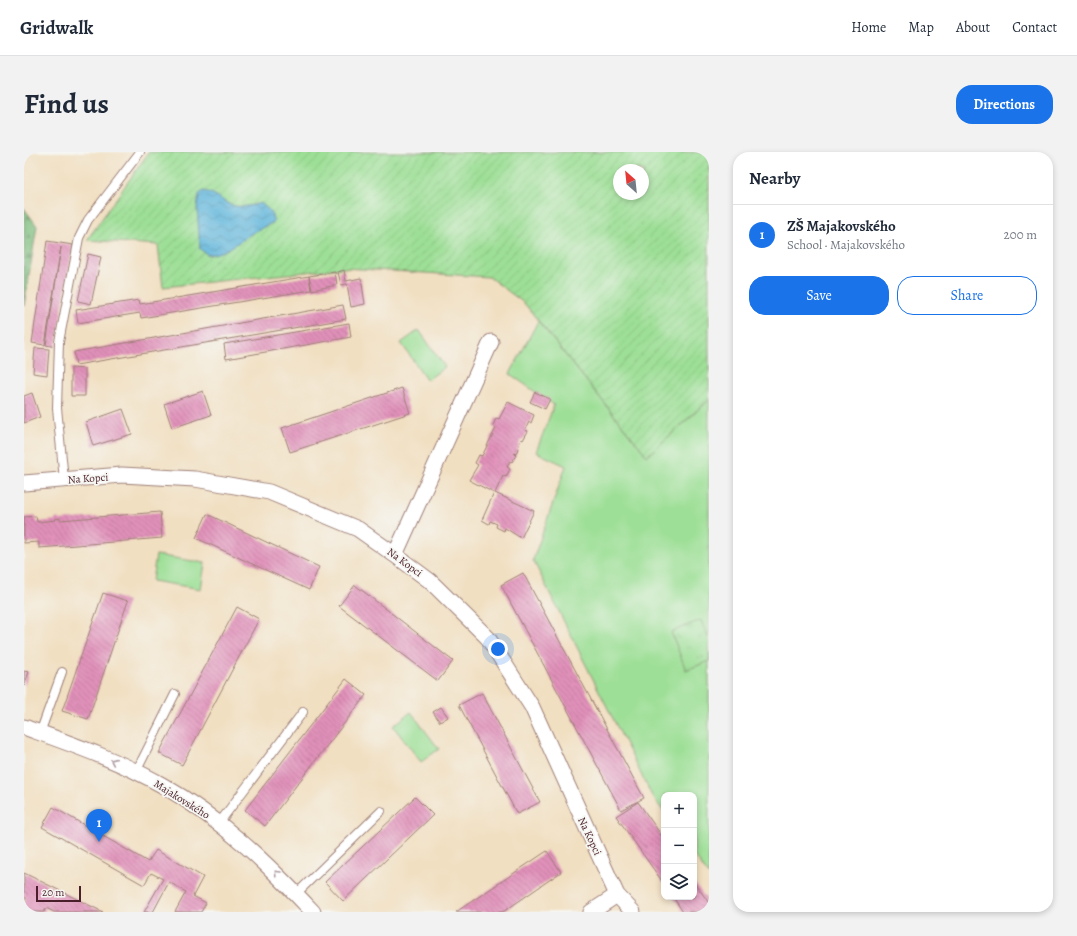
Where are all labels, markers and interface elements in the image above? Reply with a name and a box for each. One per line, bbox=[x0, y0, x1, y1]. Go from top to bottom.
text: Gridwalk bbox=[20, 15, 93, 41]
text: Home bbox=[851, 18, 886, 37]
text: Map bbox=[908, 18, 934, 37]
text: About bbox=[956, 18, 990, 37]
text: Contact bbox=[1012, 18, 1057, 37]
text: Find us bbox=[24, 85, 109, 123]
button: Directions bbox=[956, 85, 1053, 124]
north arrow bbox=[613, 164, 649, 200]
text: Nearby bbox=[749, 167, 800, 190]
text: ZŠ Majakovského bbox=[787, 216, 896, 236]
text: 1 bbox=[760, 226, 764, 243]
text: 200 m bbox=[1004, 226, 1037, 243]
text: School · Majakovského bbox=[787, 236, 905, 253]
button: Save bbox=[749, 276, 889, 315]
button: Share bbox=[897, 276, 1037, 315]
street label: Na Kopci bbox=[67, 470, 109, 487]
street label: Na Kopci bbox=[384, 544, 426, 580]
your location bbox=[488, 639, 508, 659]
one-way arrow bbox=[109, 758, 117, 766]
street label: Majakovského bbox=[151, 776, 213, 823]
map controls bbox=[661, 792, 697, 900]
button: + bbox=[661, 792, 697, 828]
pin: 1 bbox=[86, 809, 112, 842]
street label: Na Kopci bbox=[574, 815, 605, 858]
button: − bbox=[661, 828, 697, 864]
button: layers bbox=[661, 864, 697, 900]
one-way arrow bbox=[274, 870, 282, 878]
scale bar bbox=[36, 884, 81, 903]
text: 20 m bbox=[42, 885, 64, 900]

